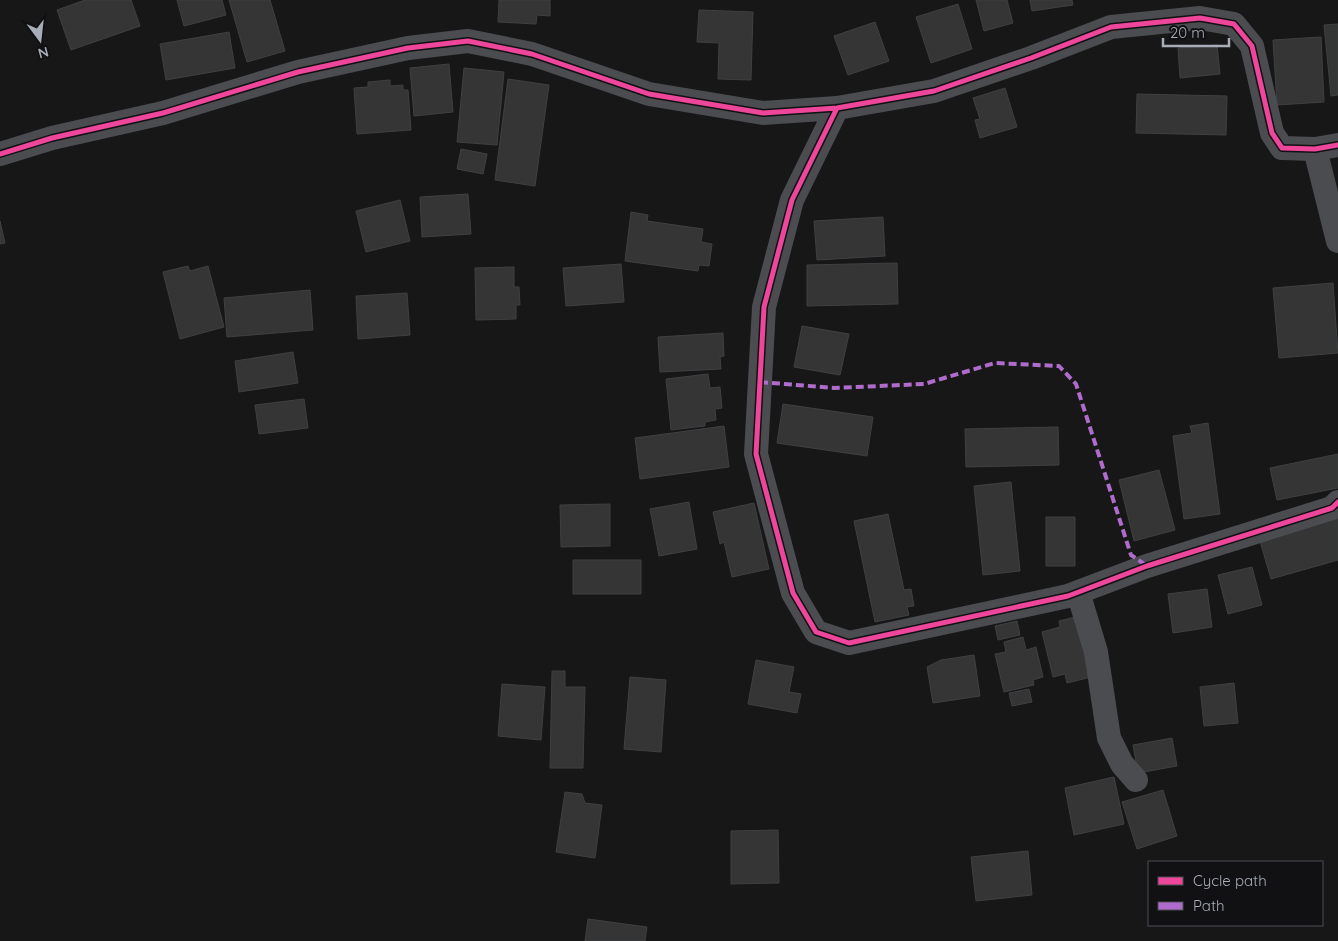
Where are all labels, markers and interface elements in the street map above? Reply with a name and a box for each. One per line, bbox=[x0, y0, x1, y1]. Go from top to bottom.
north arrow bbox=[15, 15, 65, 65]
scale bar bbox=[1163, 15, 1229, 47]
text: 20 m bbox=[1170, 23, 1205, 42]
text: N bbox=[36, 43, 51, 63]
legend bbox=[1148, 861, 1323, 926]
text: Cycle path bbox=[1193, 871, 1267, 890]
text: Path bbox=[1193, 896, 1225, 915]

